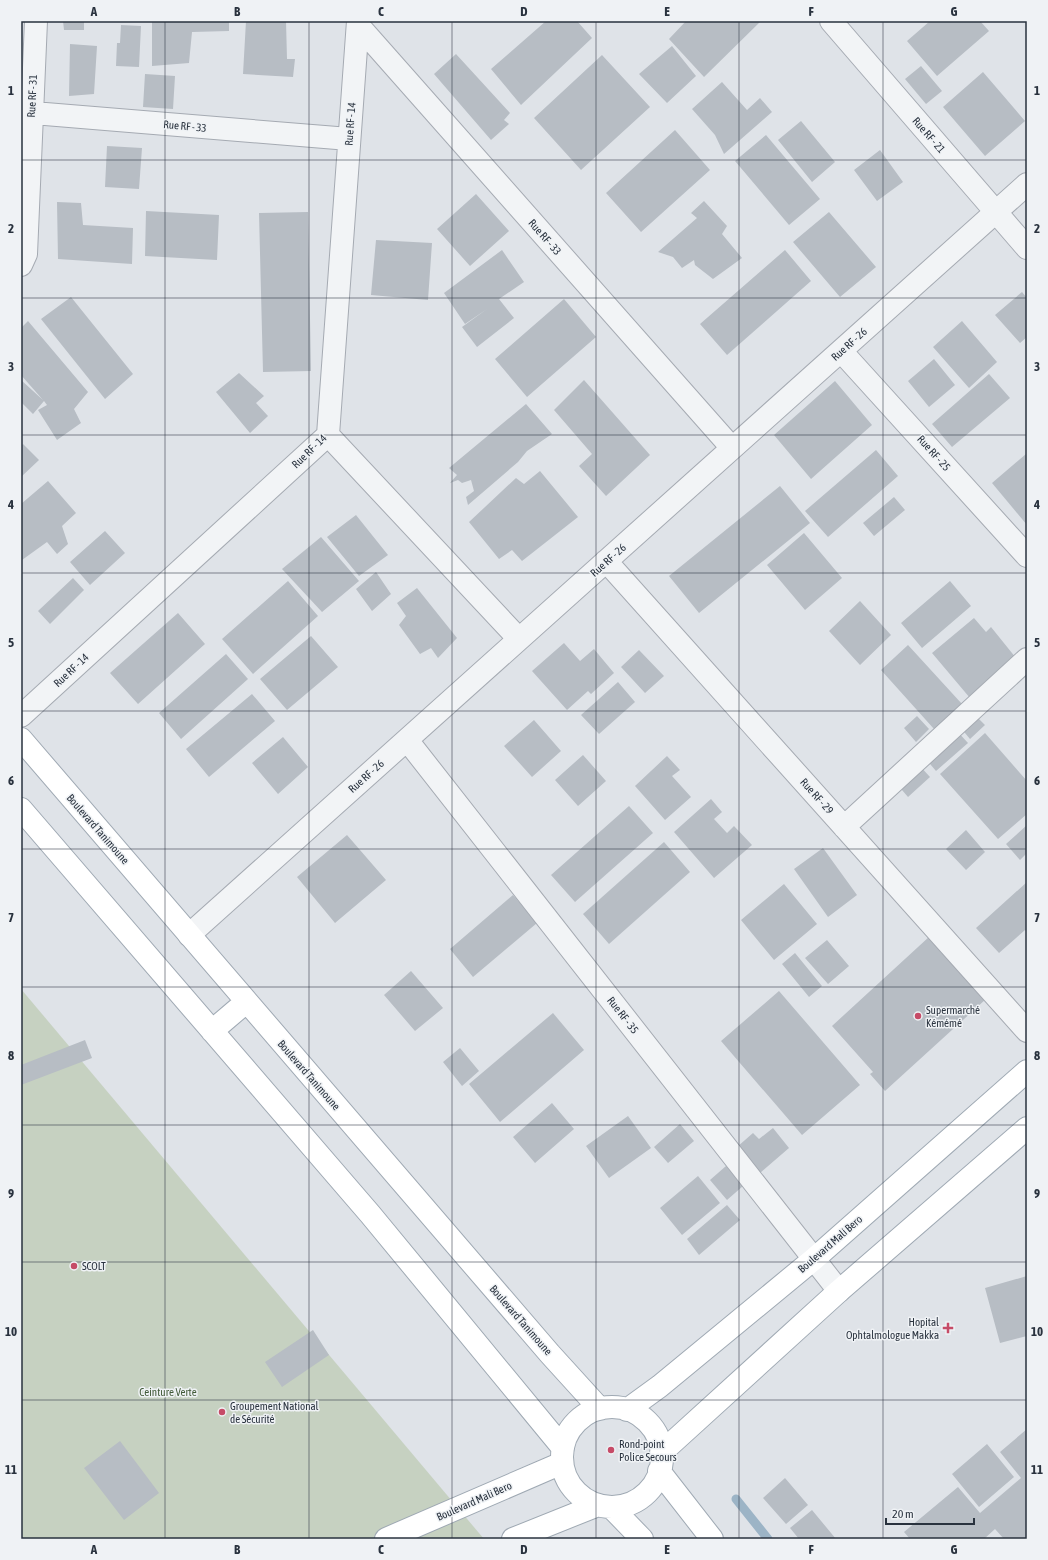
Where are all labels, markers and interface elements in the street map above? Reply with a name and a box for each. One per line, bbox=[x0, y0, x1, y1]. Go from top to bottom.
text: A bbox=[90, 4, 98, 19]
text: B bbox=[234, 4, 241, 19]
text: C bbox=[378, 4, 384, 19]
text: D bbox=[520, 4, 528, 19]
text: E bbox=[664, 4, 670, 19]
text: F bbox=[808, 4, 814, 19]
text: G bbox=[951, 4, 958, 19]
street label: Rue RF - 31 bbox=[25, 74, 39, 118]
text: 1 bbox=[8, 83, 14, 98]
text: 1 bbox=[1034, 83, 1040, 98]
street label: Rue RF - 14 bbox=[343, 102, 357, 146]
street label: Rue RF - 21 bbox=[910, 115, 948, 155]
street label: Rue RF - 33 bbox=[163, 118, 207, 134]
street label: Rue RF - 33 bbox=[526, 217, 564, 257]
text: 2 bbox=[8, 221, 14, 236]
text: 2 bbox=[1034, 221, 1040, 236]
street label: Rue RF - 26 bbox=[829, 325, 869, 363]
text: 3 bbox=[8, 359, 14, 374]
text: 3 bbox=[1034, 359, 1040, 374]
street label: Rue RF - 14 bbox=[289, 432, 329, 470]
street label: Rue RF - 25 bbox=[915, 433, 953, 473]
text: 4 bbox=[7, 497, 14, 512]
text: 4 bbox=[1033, 497, 1040, 512]
street label: Rue RF - 26 bbox=[588, 541, 628, 579]
text: 5 bbox=[8, 635, 14, 650]
text: 5 bbox=[1034, 635, 1040, 650]
street label: Rue RF - 14 bbox=[51, 651, 91, 689]
street label: Rue RF - 26 bbox=[346, 757, 386, 795]
text: 6 bbox=[8, 773, 14, 788]
text: 6 bbox=[1034, 773, 1040, 788]
street label: Rue RF - 29 bbox=[798, 776, 836, 816]
street label: Boulevard Tanimoune bbox=[64, 792, 132, 866]
text: 7 bbox=[8, 910, 14, 925]
text: 7 bbox=[1034, 910, 1040, 925]
street label: Rue RF - 35 bbox=[605, 994, 641, 1036]
place label: Supermarché Kémémé bbox=[926, 1004, 980, 1029]
marker: Supermarché Kémémé bbox=[913, 1011, 923, 1021]
street label: Boulevard Tanimoune bbox=[275, 1038, 343, 1112]
text: 8 bbox=[8, 1048, 14, 1063]
text: 8 bbox=[1034, 1048, 1040, 1063]
text: 9 bbox=[8, 1186, 14, 1201]
text: 9 bbox=[1034, 1186, 1040, 1201]
street label: Boulevard Mali Bero bbox=[796, 1213, 864, 1275]
place label: SCOLT bbox=[82, 1260, 106, 1272]
marker: SCOLT bbox=[69, 1261, 79, 1271]
street label: Boulevard Tanimoune bbox=[487, 1283, 555, 1357]
place label: Hopital Ophtalmologue Makka bbox=[846, 1316, 939, 1341]
marker: Hopital Ophtalmologue Makka bbox=[942, 1322, 954, 1334]
text: 10 bbox=[5, 1324, 17, 1339]
text: 10 bbox=[1031, 1324, 1043, 1339]
park label: Ceinture Verte bbox=[139, 1386, 197, 1398]
place label: Groupement National de Sécurité bbox=[230, 1400, 319, 1425]
marker: Groupement National de Sécurité bbox=[217, 1407, 227, 1417]
place label: Rond-point Police Secours bbox=[619, 1438, 677, 1463]
marker: Rond-point Police Secours bbox=[606, 1445, 616, 1455]
text: 11 bbox=[5, 1462, 17, 1477]
text: 11 bbox=[1031, 1462, 1043, 1477]
street label: Boulevard Mali Bero bbox=[435, 1479, 513, 1523]
scale bar bbox=[886, 1500, 974, 1526]
text: 20 m bbox=[892, 1507, 914, 1521]
text: A bbox=[90, 1542, 98, 1557]
text: B bbox=[234, 1542, 241, 1557]
text: C bbox=[378, 1542, 384, 1557]
text: D bbox=[520, 1542, 528, 1557]
text: E bbox=[664, 1542, 670, 1557]
text: F bbox=[808, 1542, 814, 1557]
text: G bbox=[951, 1542, 958, 1557]

